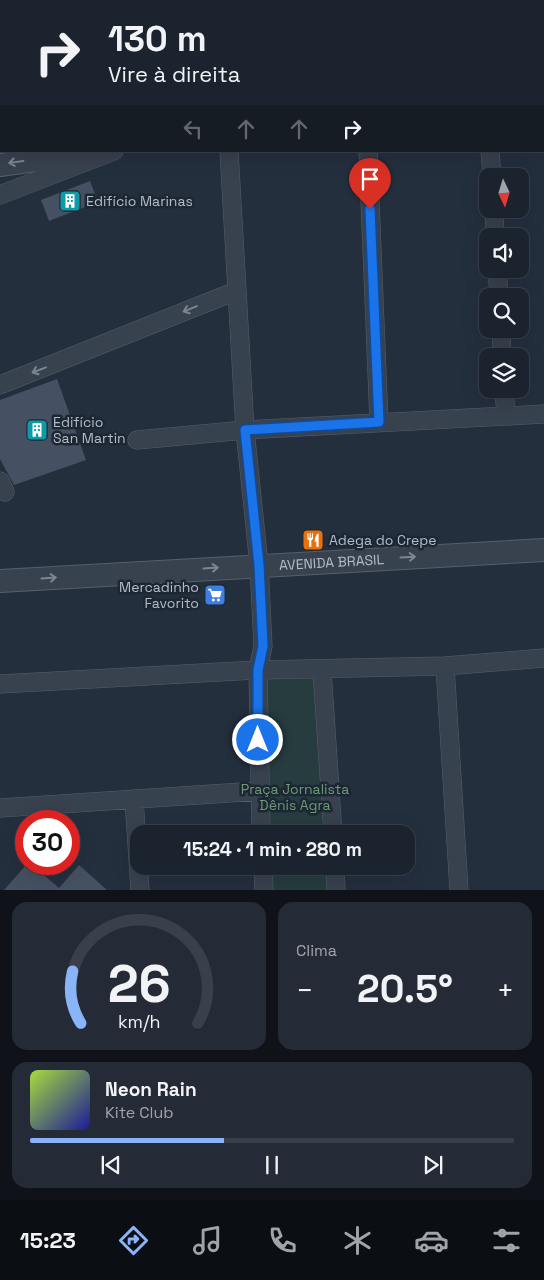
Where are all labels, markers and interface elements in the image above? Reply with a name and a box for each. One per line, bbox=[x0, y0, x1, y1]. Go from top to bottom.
text: 130 m bbox=[108, 17, 207, 61]
icon: right bbox=[25, 20, 90, 85]
text: Vire à direita bbox=[108, 60, 240, 88]
icon: left bbox=[179, 115, 207, 143]
icon: ahead bbox=[232, 115, 260, 143]
icon: ahead bbox=[285, 115, 313, 143]
icon: right bbox=[338, 115, 366, 143]
one-way arrow bbox=[8, 158, 24, 168]
pin bbox=[349, 158, 391, 209]
icon: arrive bbox=[356, 165, 384, 193]
north arrow bbox=[479, 168, 529, 218]
map controls bbox=[479, 168, 529, 398]
building icon: Edifício Marinas bbox=[58, 189, 82, 213]
place label: Edifício Marinas bbox=[86, 192, 193, 210]
button: sound bbox=[479, 228, 529, 278]
button: search bbox=[479, 288, 529, 338]
one-way arrow bbox=[183, 305, 198, 315]
button: layers bbox=[479, 348, 529, 398]
one-way arrow bbox=[32, 366, 47, 375]
place label: Edifício San Martin bbox=[53, 413, 126, 447]
building icon: Edifício San Martin bbox=[25, 418, 49, 442]
restaurant icon: Adega do Crepe bbox=[301, 528, 325, 552]
place label: Adega do Crepe bbox=[329, 531, 437, 549]
street label: AVENIDA BRASIL bbox=[278, 550, 385, 574]
one-way arrow bbox=[400, 553, 416, 562]
one-way arrow bbox=[203, 564, 219, 573]
one-way arrow bbox=[40, 574, 56, 583]
place label: Mercadinho Favorito bbox=[119, 578, 199, 612]
supermarket icon: Mercadinho Favorito bbox=[203, 583, 227, 607]
position arrow bbox=[231, 713, 283, 765]
park label: Praça Jornalista Dênis Agra bbox=[241, 780, 349, 814]
speed limit sign: 30 bbox=[15, 810, 80, 875]
text: 15:24 · 1 min · 280 m bbox=[183, 837, 362, 862]
text: Clima bbox=[296, 940, 337, 961]
text: 26 bbox=[107, 951, 171, 1017]
text: 20.5° bbox=[357, 965, 453, 1013]
text: − bbox=[296, 972, 313, 1008]
text: + bbox=[497, 972, 514, 1008]
text: km/h bbox=[118, 1010, 160, 1033]
text: Neon Rain bbox=[105, 1077, 197, 1102]
text: Kite Club bbox=[105, 1102, 174, 1123]
icon: previous bbox=[97, 1151, 125, 1179]
icon: pause bbox=[258, 1151, 286, 1179]
icon: next bbox=[419, 1151, 447, 1179]
icon: directions bbox=[116, 1223, 151, 1258]
icon: music bbox=[190, 1223, 225, 1258]
icon: phone bbox=[265, 1223, 300, 1258]
icon: climate bbox=[340, 1223, 375, 1258]
icon: car bbox=[414, 1223, 449, 1258]
icon: filters bbox=[489, 1223, 524, 1258]
text: 15:23 bbox=[20, 1226, 76, 1254]

